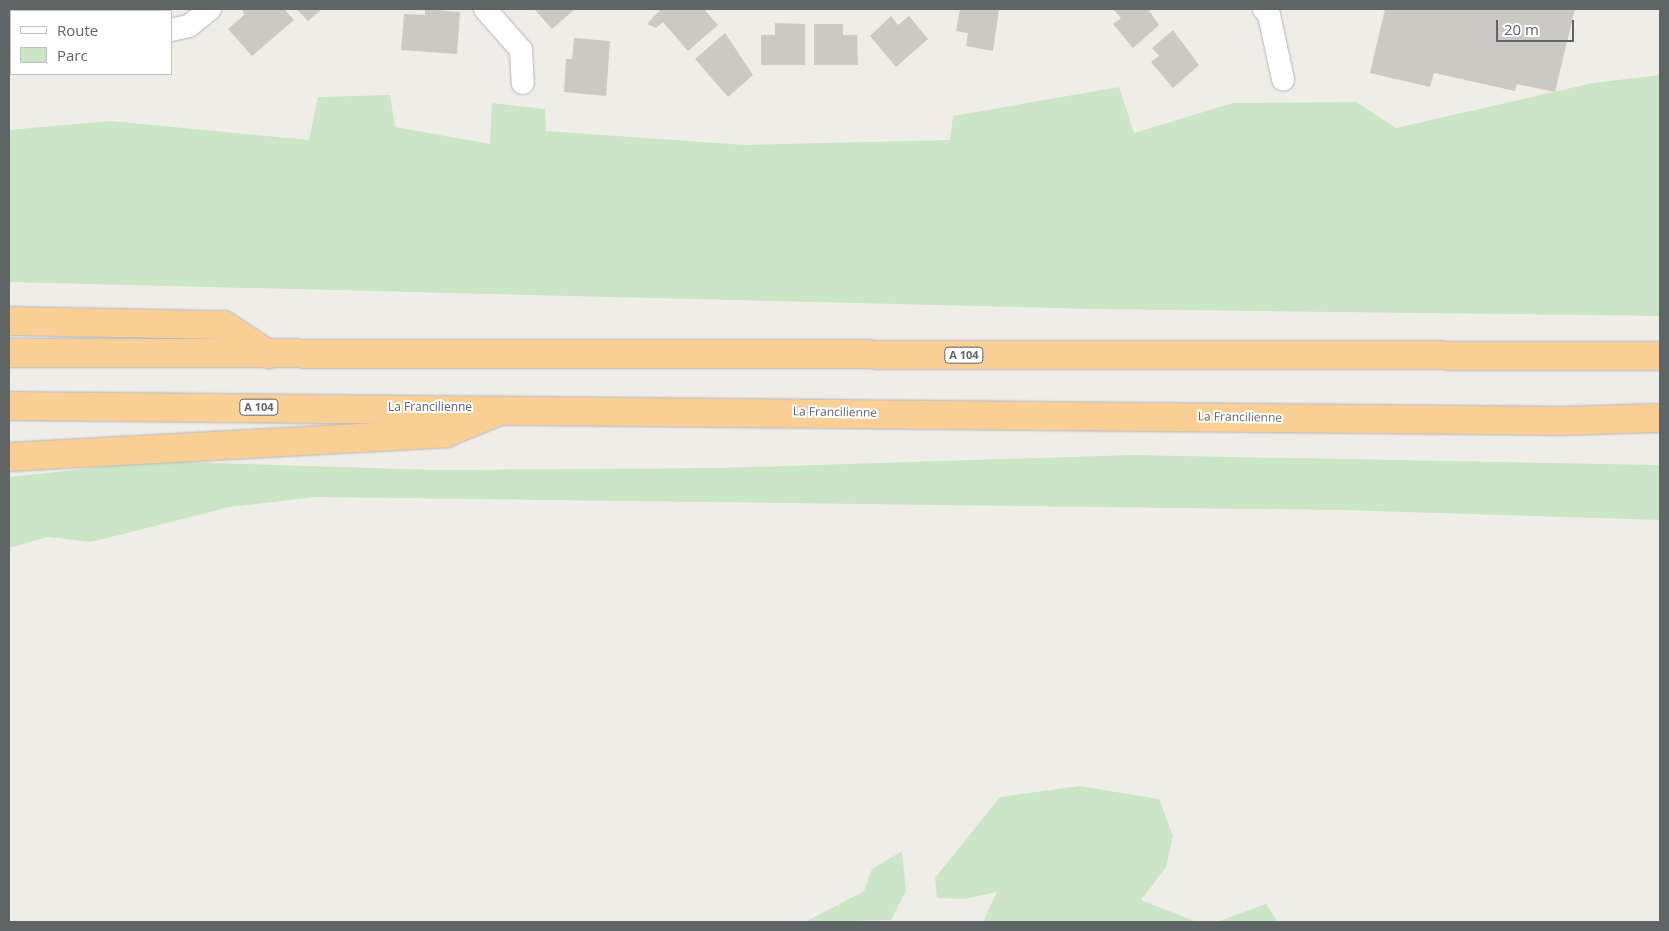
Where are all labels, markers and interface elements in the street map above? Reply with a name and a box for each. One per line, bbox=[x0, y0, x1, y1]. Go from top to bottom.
legend bbox=[10, 10, 172, 75]
scale bar bbox=[1499, 10, 1576, 42]
text: 20 m bbox=[1504, 19, 1539, 39]
text: Route bbox=[57, 20, 98, 40]
text: Parc bbox=[57, 45, 88, 65]
road number: A 104 bbox=[944, 346, 984, 364]
road number: A 104 bbox=[239, 398, 279, 416]
street label: La Francilienne bbox=[388, 400, 472, 414]
street label: La Francilienne bbox=[793, 404, 877, 420]
street label: La Francilienne bbox=[1198, 409, 1282, 425]

